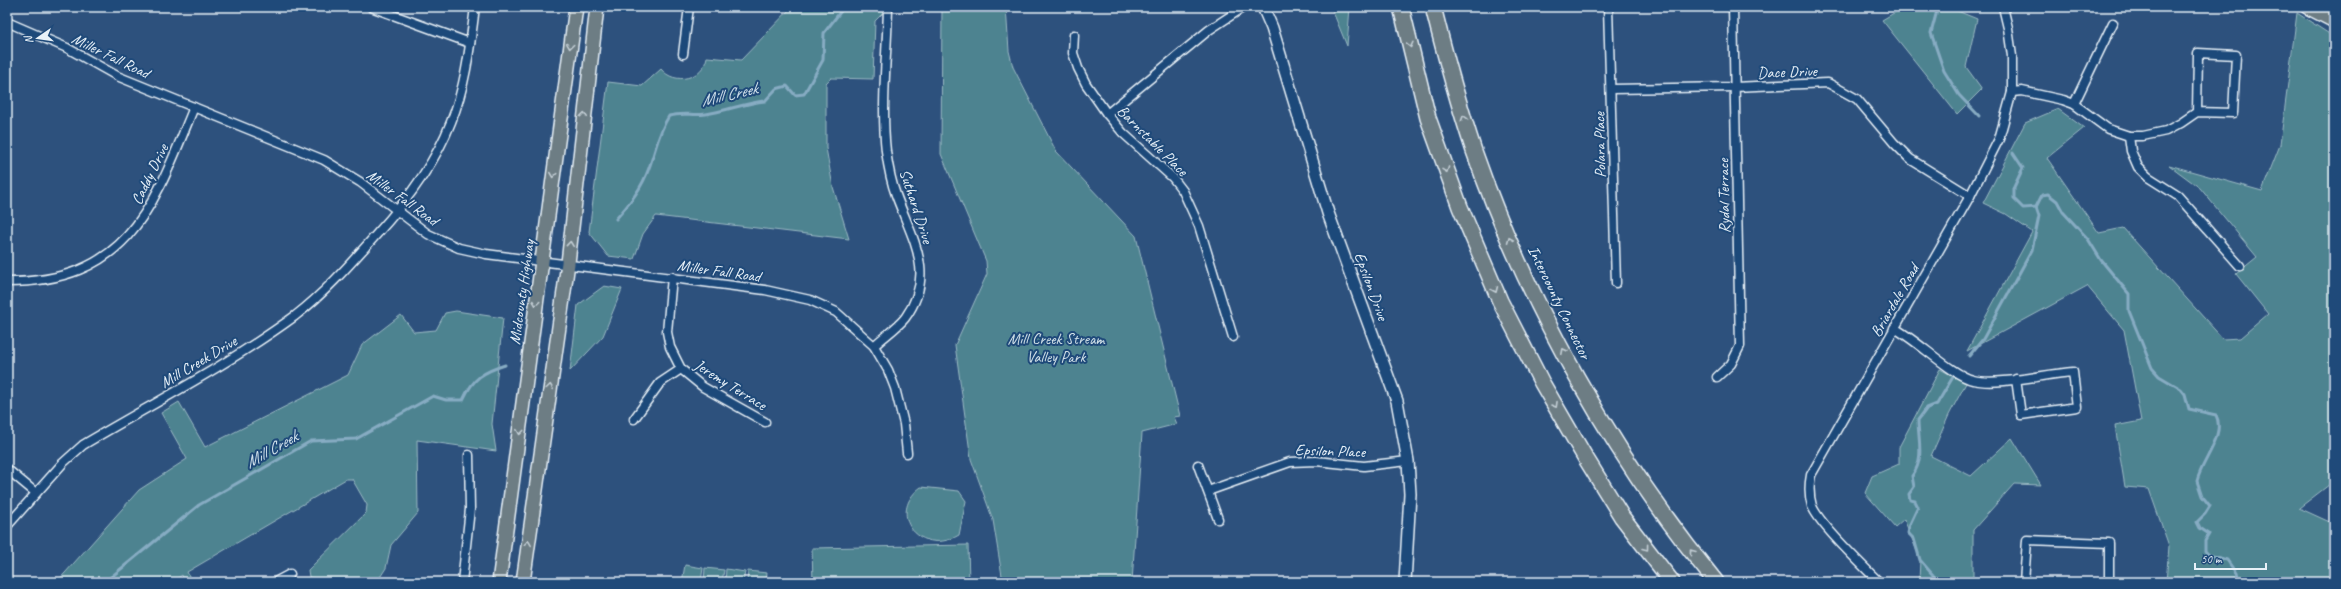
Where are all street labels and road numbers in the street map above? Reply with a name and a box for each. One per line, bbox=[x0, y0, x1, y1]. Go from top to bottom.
street label: Miller Fall Road bbox=[68, 29, 155, 84]
street label: Dace Drive bbox=[1757, 61, 1819, 83]
street label: Barnstable Place bbox=[1113, 101, 1193, 182]
street label: Polara Place bbox=[1589, 110, 1611, 178]
street label: Caddy Drive bbox=[127, 139, 174, 208]
street label: Rydal Terrace bbox=[1713, 157, 1735, 234]
street label: Miller Fall Road bbox=[363, 165, 444, 232]
street label: Suthard Drive bbox=[895, 167, 938, 248]
street label: Midcounty Highway bbox=[505, 237, 539, 346]
street label: Intercounty Connector bbox=[1523, 242, 1596, 364]
street label: Epsilon Drive bbox=[1350, 250, 1393, 325]
street label: Miller Fall Road bbox=[676, 255, 764, 287]
street label: Briardale Road bbox=[1866, 258, 1925, 341]
street label: Mill Creek Drive bbox=[156, 330, 242, 393]
street label: Jeremy Terrace bbox=[690, 354, 772, 416]
street label: Epsilon Place bbox=[1295, 440, 1367, 462]

